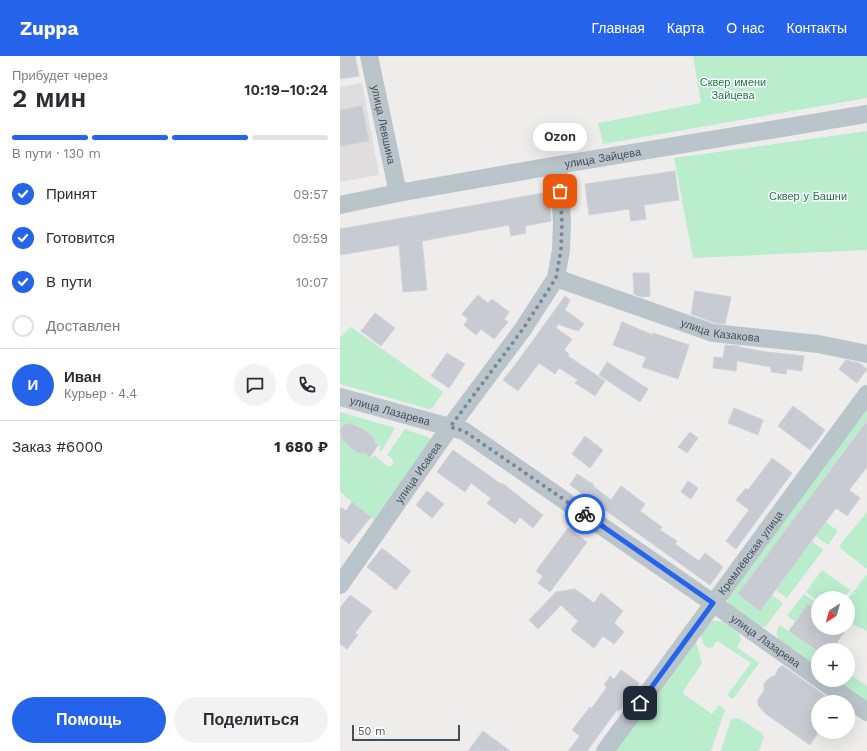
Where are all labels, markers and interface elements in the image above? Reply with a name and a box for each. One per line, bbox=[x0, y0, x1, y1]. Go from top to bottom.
text: Zuppa bbox=[20, 17, 78, 40]
text: Главная bbox=[592, 20, 645, 36]
text: Карта bbox=[667, 20, 704, 36]
text: О нас bbox=[726, 20, 765, 36]
text: Контакты bbox=[787, 20, 847, 36]
text: Прибудет через bbox=[12, 68, 108, 83]
park label: Сквер имени Зайцева bbox=[700, 76, 766, 102]
text: 10:19–10:24 bbox=[244, 81, 328, 99]
text: 2 мин bbox=[12, 83, 86, 113]
street label: улица Левшина bbox=[369, 84, 398, 166]
callout: Ozon bbox=[533, 123, 587, 151]
text: Ozon bbox=[544, 129, 576, 144]
street label: улица Зайцева bbox=[564, 145, 643, 170]
text: В пути · 130 m bbox=[12, 146, 101, 161]
pin bbox=[543, 174, 577, 208]
icon: bag bbox=[549, 180, 571, 202]
icon: check bbox=[12, 183, 34, 205]
text: Принят bbox=[46, 185, 97, 203]
text: 09:57 bbox=[293, 187, 328, 202]
park label: Сквер у Башни bbox=[769, 190, 847, 203]
icon: check bbox=[12, 227, 34, 249]
text: Готовится bbox=[46, 229, 115, 247]
text: 09:59 bbox=[292, 231, 328, 246]
icon: check bbox=[12, 271, 34, 293]
text: В пути bbox=[46, 273, 92, 291]
text: 10:07 bbox=[296, 275, 328, 290]
street label: улица Казакова bbox=[679, 316, 761, 344]
text: Доставлен bbox=[46, 317, 120, 335]
button: chat bbox=[234, 364, 276, 406]
button: phone bbox=[286, 364, 328, 406]
text: Иван bbox=[64, 368, 101, 386]
text: И bbox=[28, 376, 38, 394]
text: Курьер · 4.4 bbox=[64, 386, 137, 401]
street label: улица Лазарева bbox=[349, 394, 433, 428]
text: Заказ #6000 bbox=[12, 438, 103, 456]
text: 1 680 ₽ bbox=[274, 438, 328, 456]
street label: улица Исаева bbox=[392, 439, 445, 506]
courier bbox=[565, 494, 605, 534]
icon: bike bbox=[574, 503, 596, 525]
street label: Кремлёвская улица bbox=[715, 507, 786, 597]
north arrow bbox=[811, 591, 855, 635]
map controls bbox=[811, 591, 855, 739]
street label: улица Лазарева bbox=[728, 611, 804, 671]
button: + bbox=[811, 643, 855, 687]
pin bbox=[623, 686, 657, 720]
icon: home bbox=[629, 692, 651, 714]
button: − bbox=[811, 695, 855, 739]
button: Помощь bbox=[12, 697, 166, 743]
button: Поделиться bbox=[174, 697, 328, 743]
scale bar bbox=[352, 723, 460, 742]
text: 50 m bbox=[358, 725, 385, 738]

